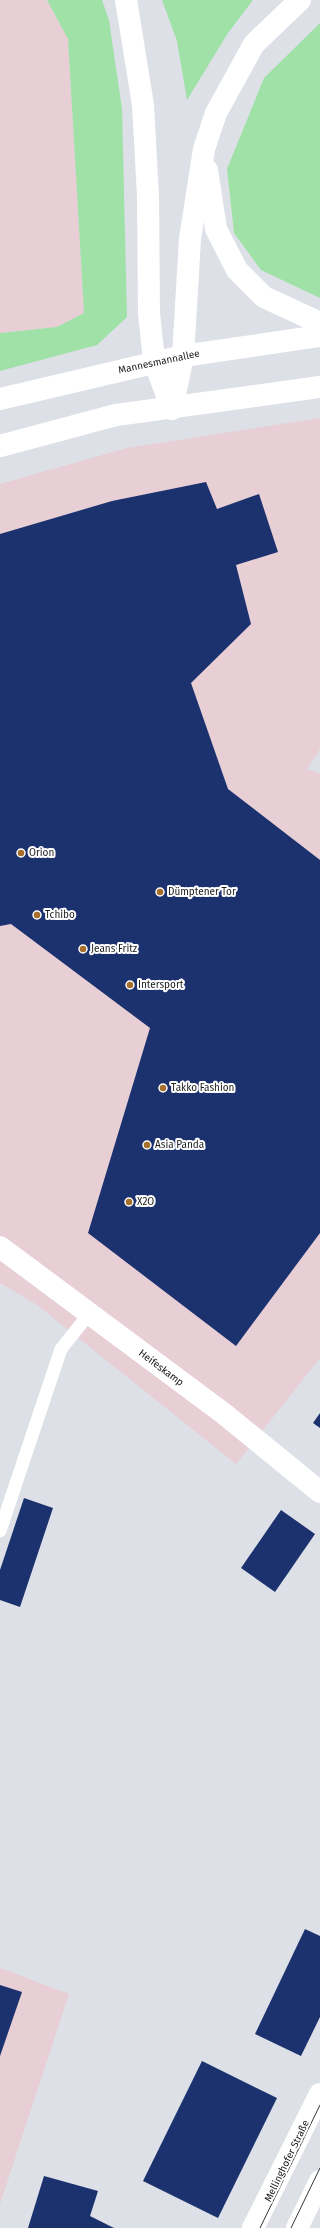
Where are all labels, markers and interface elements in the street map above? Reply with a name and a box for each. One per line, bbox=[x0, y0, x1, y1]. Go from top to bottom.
street label: Mannesmannallee bbox=[117, 348, 201, 376]
place label: Orion bbox=[29, 847, 54, 859]
marker: Orion bbox=[16, 848, 26, 858]
place label: Dümptener Tor bbox=[168, 886, 236, 898]
marker: Dümptener Tor bbox=[155, 887, 165, 897]
place label: Tchibo bbox=[45, 909, 75, 921]
marker: Tchibo bbox=[32, 910, 42, 920]
place label: Jeans Fritz bbox=[91, 943, 138, 955]
marker: Jeans Fritz bbox=[78, 944, 88, 954]
place label: Intersport bbox=[138, 979, 184, 991]
marker: Intersport bbox=[125, 980, 135, 990]
place label: Takko Fashion bbox=[171, 1082, 234, 1094]
marker: Takko Fashion bbox=[158, 1083, 168, 1093]
place label: Asia Panda bbox=[155, 1139, 204, 1151]
marker: Asia Panda bbox=[142, 1140, 152, 1150]
place label: X2O bbox=[137, 1196, 154, 1208]
marker: X2O bbox=[124, 1197, 134, 1207]
street label: Heifeskamp bbox=[136, 1347, 186, 1389]
street label: Mellinghofer Straße bbox=[262, 2118, 312, 2204]

